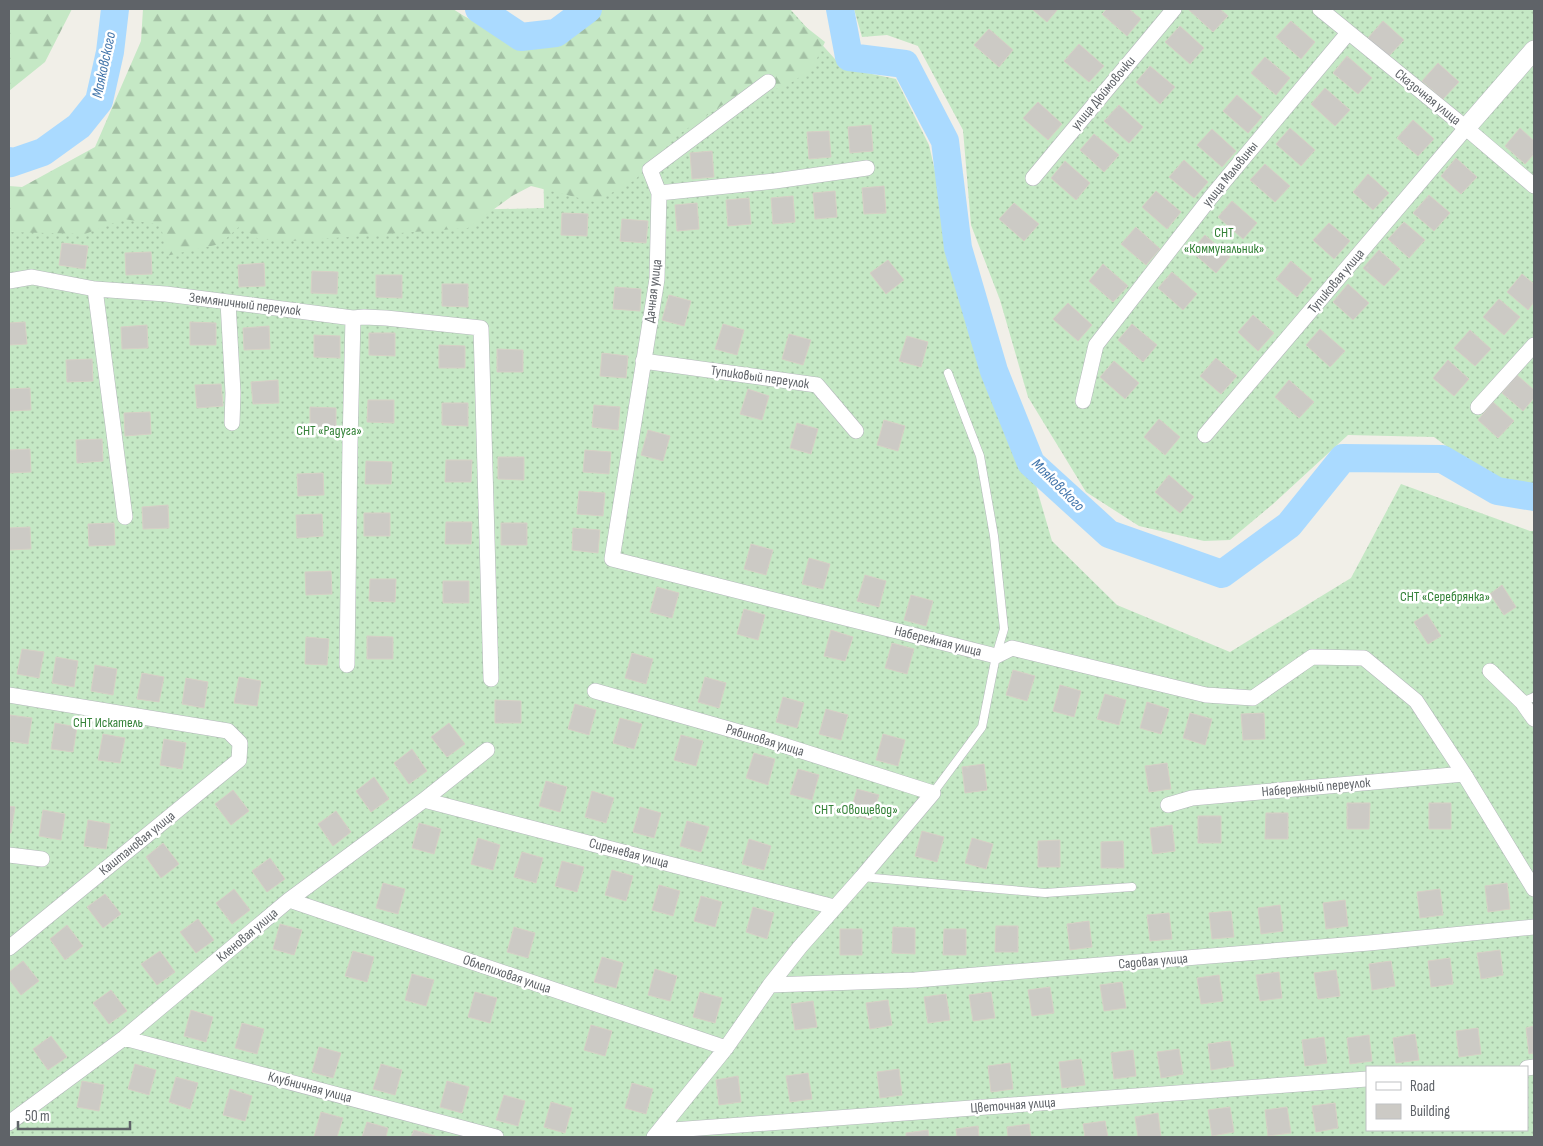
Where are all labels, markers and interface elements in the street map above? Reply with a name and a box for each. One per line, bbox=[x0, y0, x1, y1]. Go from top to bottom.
water label: Маяковского bbox=[88, 30, 120, 100]
street label: улица Дюймовочки bbox=[1067, 53, 1139, 133]
street label: Сказочная улица bbox=[1392, 65, 1464, 129]
street label: улица Мальвины bbox=[1199, 138, 1262, 210]
park label: СНТ «Коммунальник» bbox=[1184, 224, 1264, 257]
street label: Тупиковая улица bbox=[1304, 245, 1368, 317]
street label: Дачная улица bbox=[641, 258, 665, 324]
street label: Земляничный переулок bbox=[188, 289, 303, 319]
street label: Тупиковый переулок bbox=[710, 362, 811, 392]
park label: СНТ «Радуга» bbox=[296, 422, 362, 439]
water label: Маяковского bbox=[1028, 455, 1088, 515]
park label: СНТ «Серебрянка» bbox=[1400, 588, 1490, 605]
street label: Набережная улица bbox=[893, 622, 983, 660]
park label: СНТ Искатель bbox=[73, 714, 143, 731]
street label: Рябиновая улица bbox=[724, 720, 806, 760]
street label: Набережный переулок bbox=[1261, 774, 1372, 800]
park label: СНТ «Овощевод» bbox=[814, 801, 898, 818]
street label: Каштановая улица bbox=[96, 807, 178, 879]
street label: Сиреневая улица bbox=[587, 834, 671, 872]
street label: Кленовая улица bbox=[213, 904, 281, 966]
street label: Садовая улица bbox=[1117, 949, 1189, 973]
street label: Облепиховая улица bbox=[461, 951, 553, 997]
legend bbox=[1366, 1066, 1528, 1131]
street label: Клубничная улица bbox=[266, 1068, 354, 1106]
text: Road bbox=[1410, 1077, 1435, 1096]
street label: Цветочная улица bbox=[970, 1094, 1056, 1116]
scale bar bbox=[18, 1098, 130, 1130]
text: Building bbox=[1410, 1102, 1450, 1121]
text: 50 m bbox=[25, 1107, 50, 1126]

